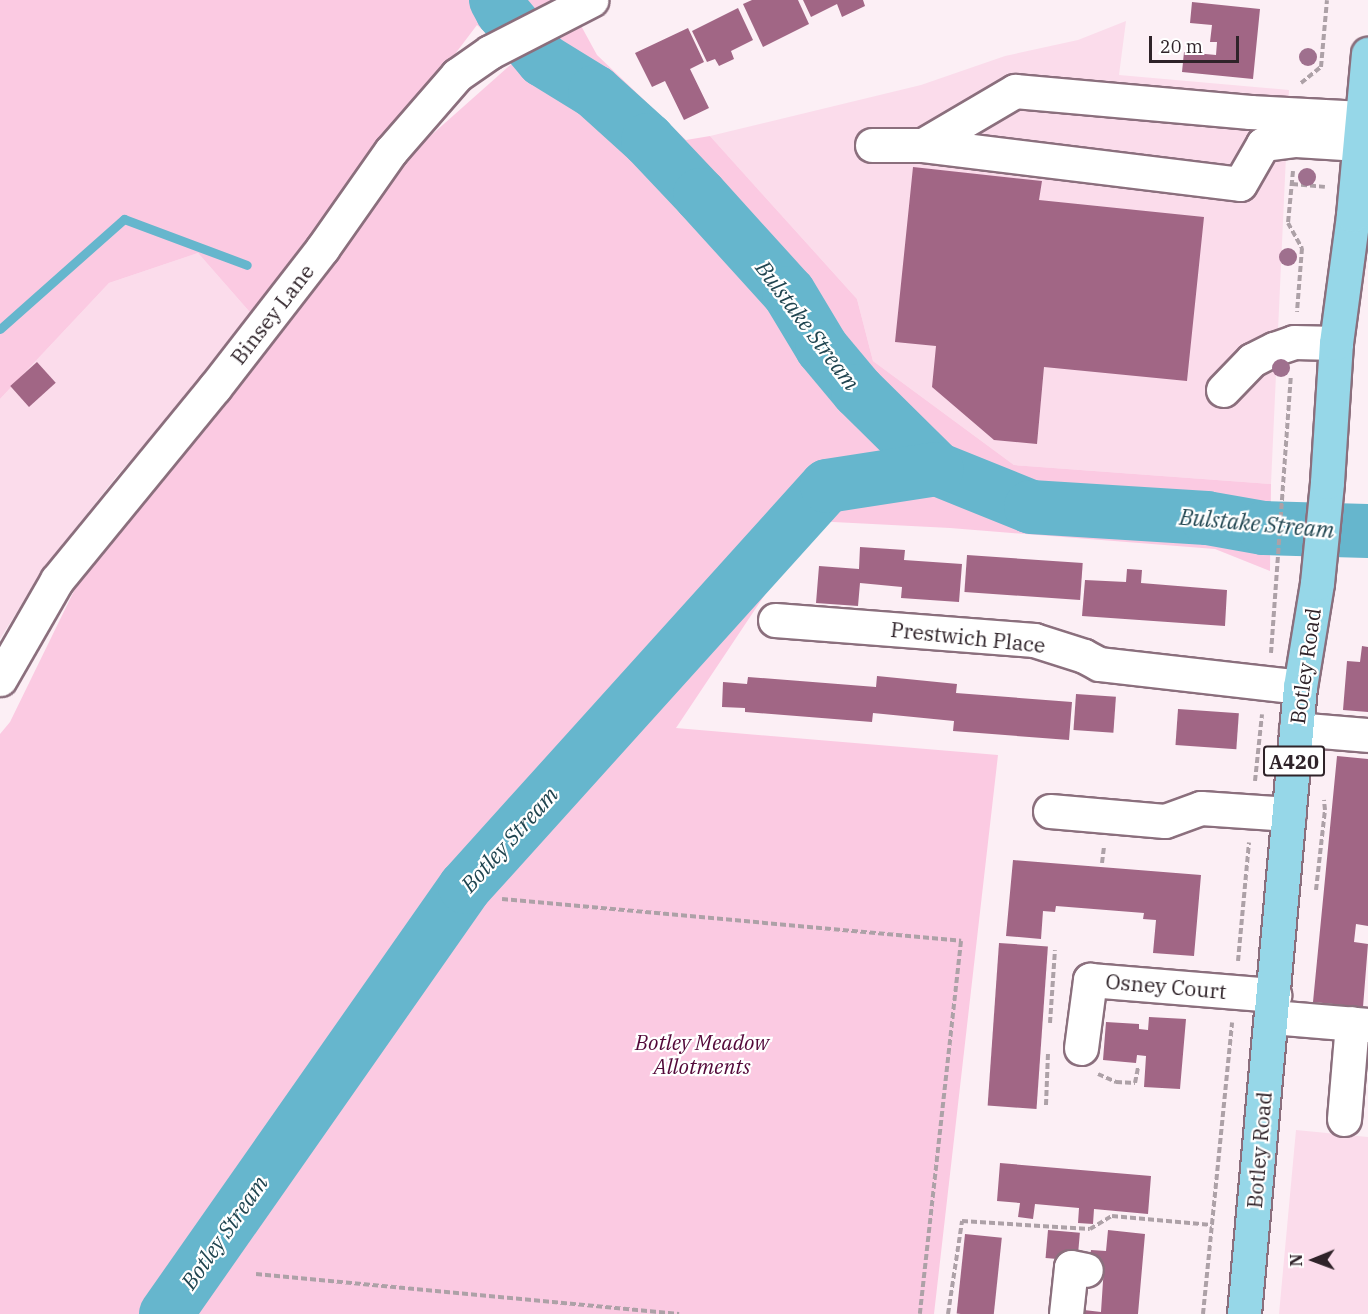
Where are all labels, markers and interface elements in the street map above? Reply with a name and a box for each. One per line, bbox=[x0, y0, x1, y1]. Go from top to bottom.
scale bar bbox=[1152, 24, 1242, 62]
text: 20 m bbox=[1160, 35, 1203, 58]
water label: Bulstake Stream bbox=[751, 255, 865, 395]
street label: Binsey Lane bbox=[225, 259, 319, 369]
water label: Bulstake Stream bbox=[1178, 503, 1336, 543]
street label: Botley Road bbox=[1284, 606, 1326, 726]
street label: Prestwich Place bbox=[889, 616, 1047, 658]
road number: A420 bbox=[1262, 744, 1326, 778]
water label: Botley Stream bbox=[455, 781, 563, 897]
street label: Osney Court bbox=[1105, 968, 1227, 1004]
park label: Botley Meadow Allotments bbox=[635, 1029, 769, 1079]
street label: Botley Road bbox=[1241, 1091, 1277, 1209]
water label: Botley Stream bbox=[175, 1170, 273, 1294]
north arrow bbox=[1284, 1230, 1344, 1290]
text: N bbox=[1286, 1254, 1306, 1267]

